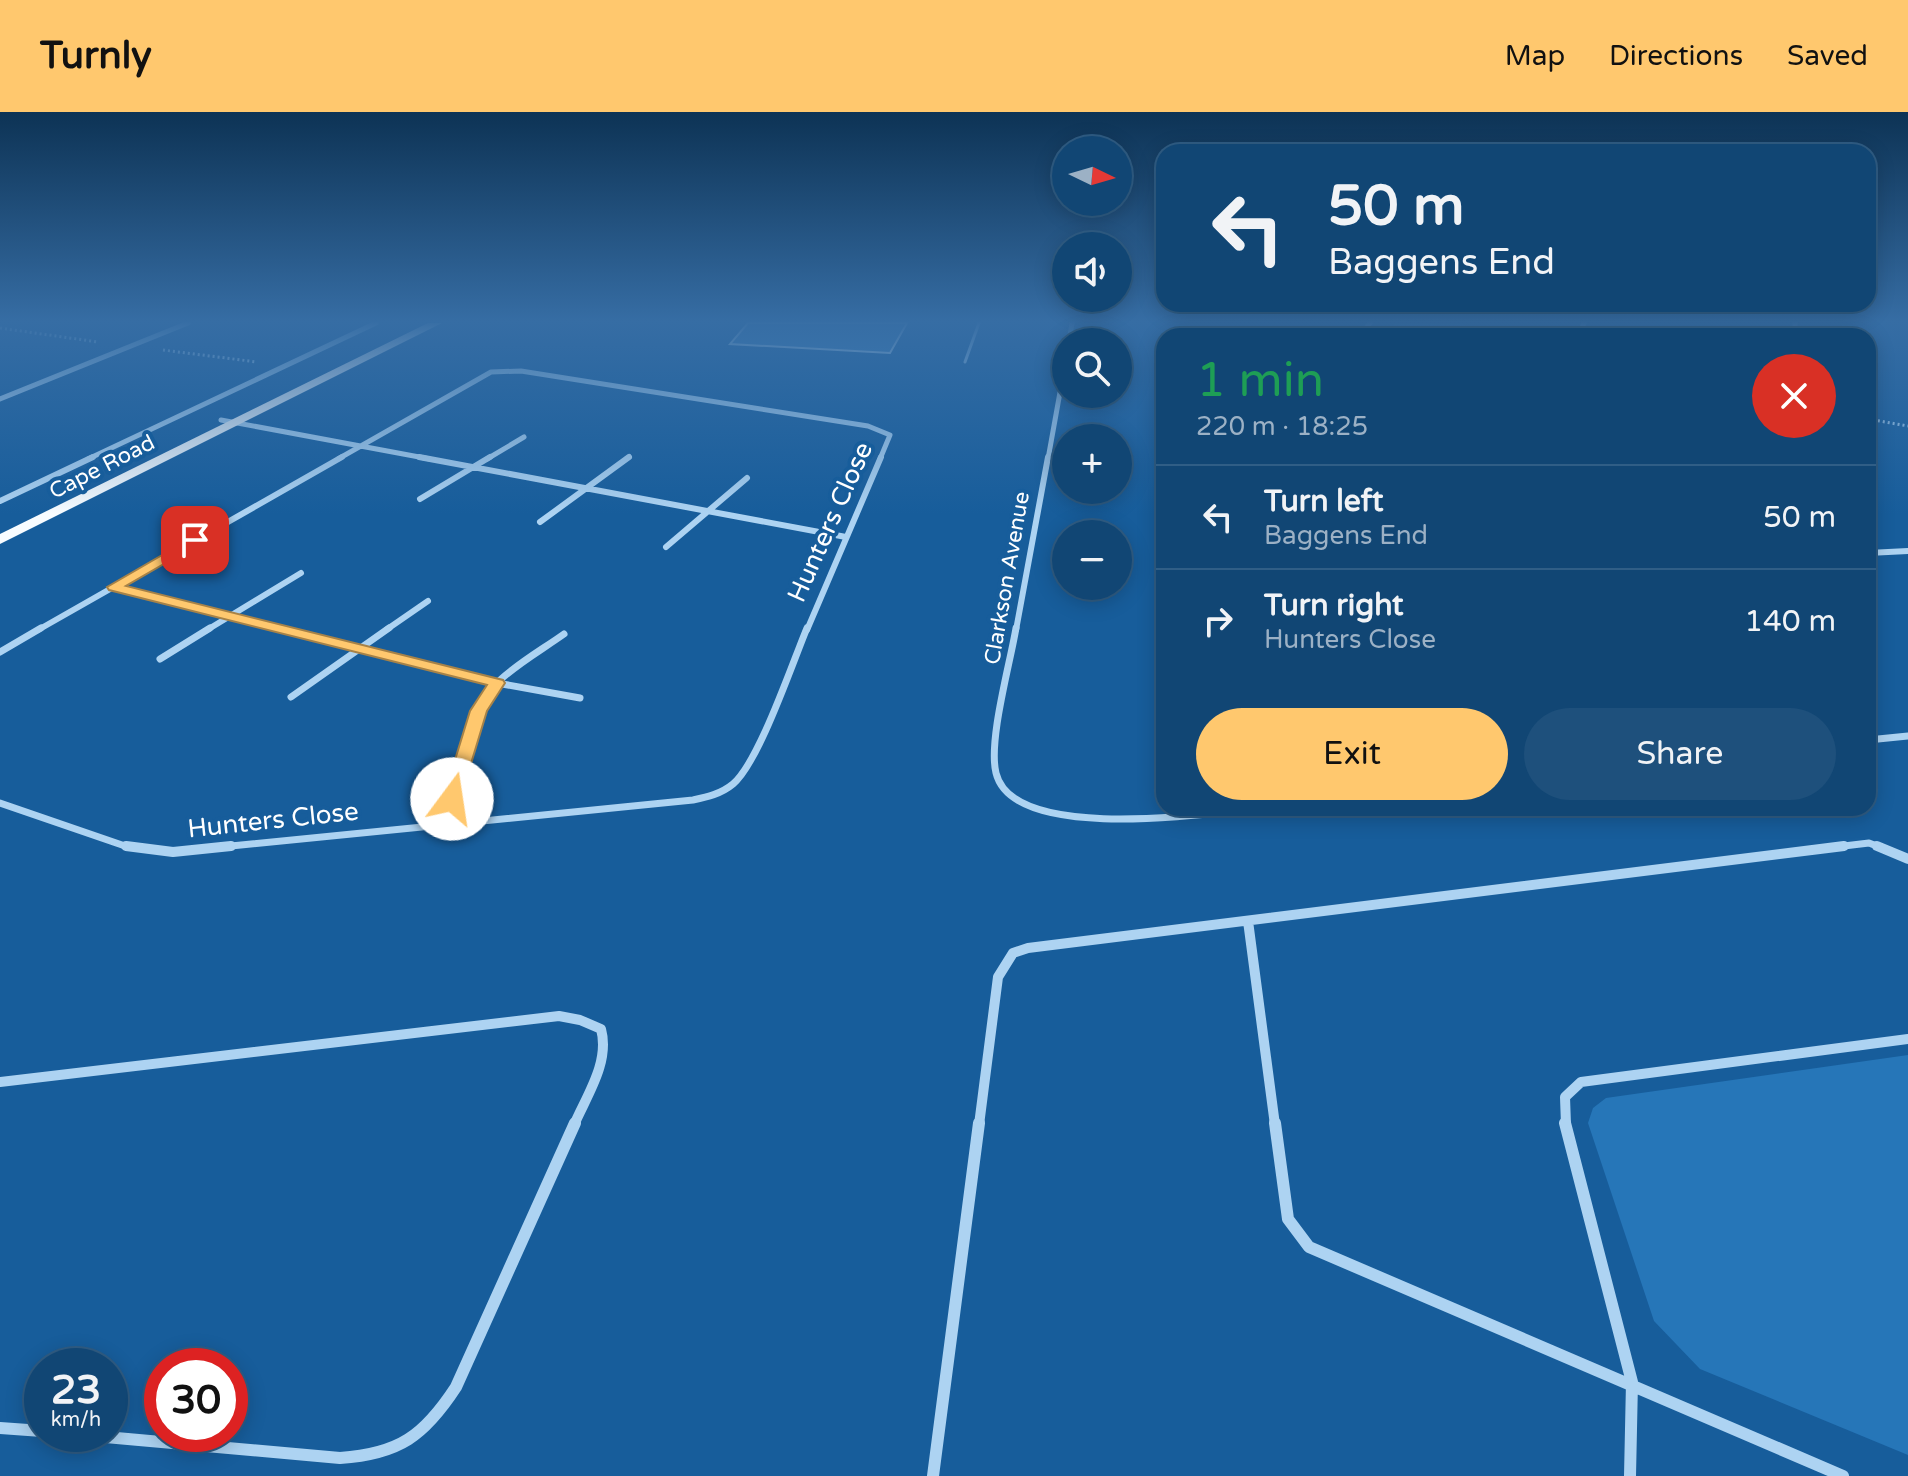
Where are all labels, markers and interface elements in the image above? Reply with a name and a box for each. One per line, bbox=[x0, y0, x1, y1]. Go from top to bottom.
text: Turnly bbox=[40, 33, 152, 79]
text: Map bbox=[1505, 39, 1565, 73]
text: Directions bbox=[1609, 39, 1743, 73]
text: Saved bbox=[1787, 39, 1868, 73]
north arrow bbox=[1052, 136, 1132, 216]
map controls bbox=[1052, 136, 1132, 600]
text: 50 m bbox=[1328, 173, 1464, 240]
icon: left bbox=[1196, 176, 1300, 280]
button: sound bbox=[1052, 232, 1132, 312]
text: Baggens End bbox=[1328, 241, 1555, 284]
button: search bbox=[1052, 328, 1132, 408]
text: 1 min bbox=[1196, 352, 1324, 410]
button: close bbox=[1752, 354, 1836, 438]
text: 220 m · 18:25 bbox=[1196, 411, 1368, 442]
button: + bbox=[1052, 424, 1132, 504]
street label: Cape Road bbox=[45, 429, 159, 505]
street label: Hunters Close bbox=[781, 437, 879, 607]
text: Turn left bbox=[1264, 483, 1383, 520]
street label: Clarkson Avenue bbox=[979, 489, 1035, 667]
icon: left bbox=[1196, 495, 1240, 539]
text: 50 m bbox=[1763, 499, 1836, 536]
pin bbox=[161, 506, 229, 574]
icon: arrive bbox=[173, 518, 217, 562]
button: − bbox=[1052, 520, 1132, 600]
text: Baggens End bbox=[1264, 520, 1428, 551]
text: Turn right bbox=[1264, 587, 1404, 624]
icon: right bbox=[1196, 599, 1240, 643]
text: 140 m bbox=[1744, 603, 1836, 640]
text: Hunters Close bbox=[1264, 624, 1436, 655]
button: Exit bbox=[1196, 708, 1508, 800]
button: Share bbox=[1524, 708, 1836, 800]
position arrow bbox=[410, 757, 494, 841]
street label: Hunters Close bbox=[186, 796, 360, 844]
speed limit sign: 30 bbox=[144, 1348, 248, 1452]
text: 23 bbox=[51, 1366, 101, 1414]
text: km/h bbox=[51, 1408, 101, 1432]

